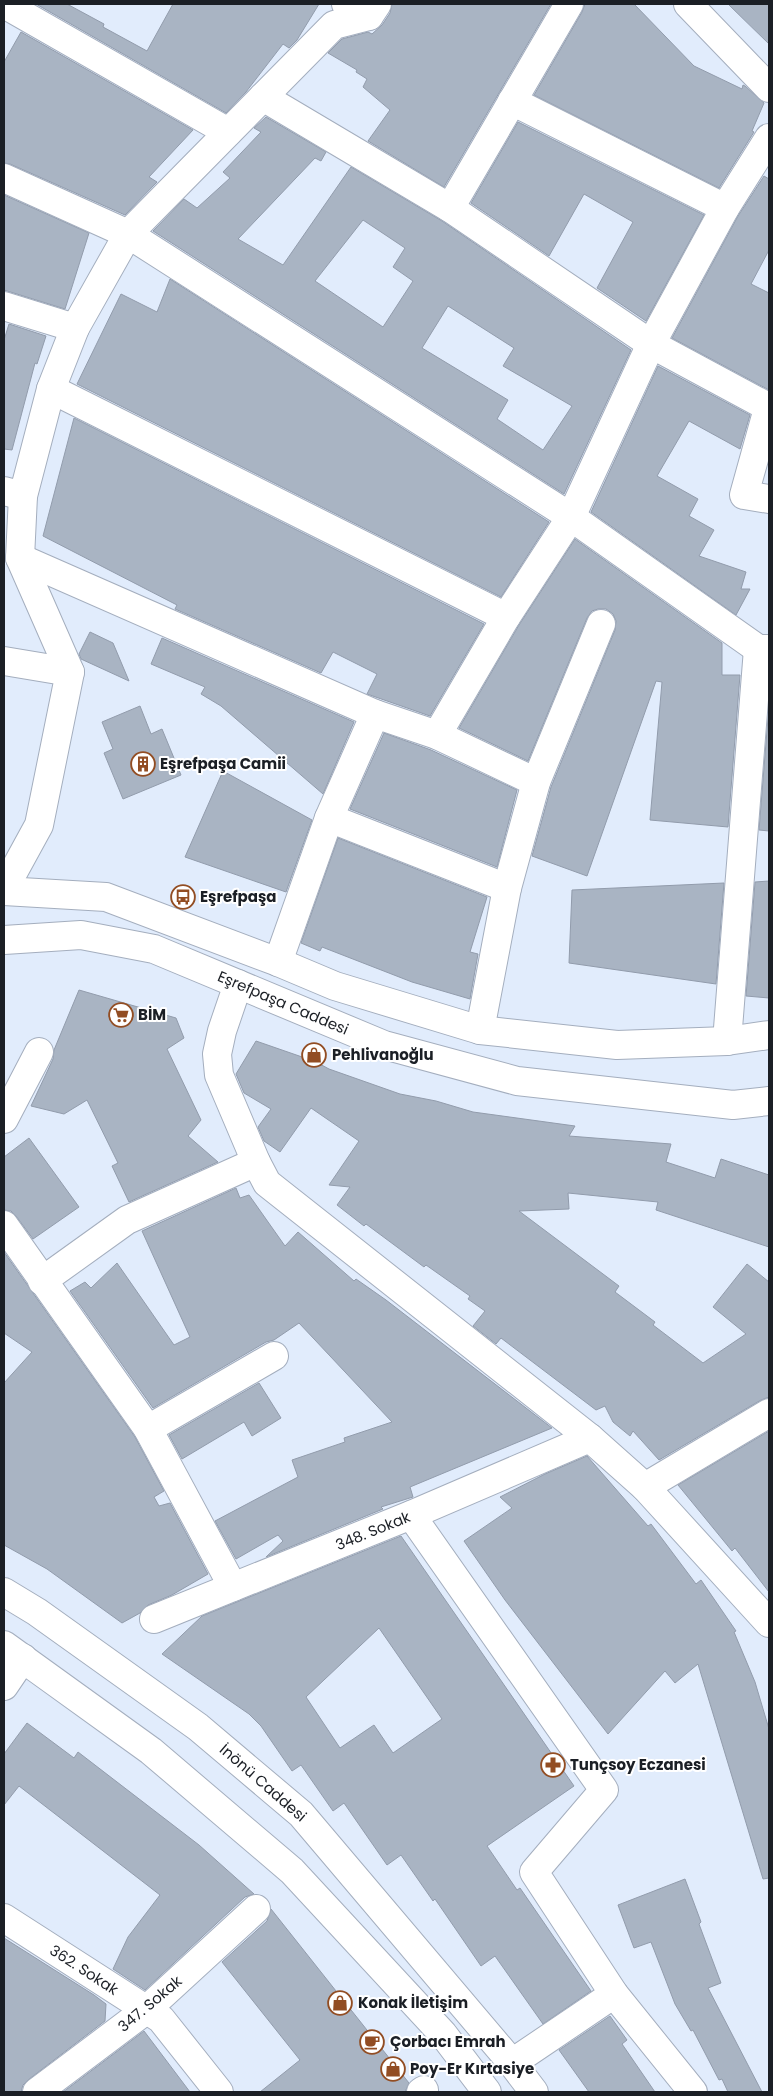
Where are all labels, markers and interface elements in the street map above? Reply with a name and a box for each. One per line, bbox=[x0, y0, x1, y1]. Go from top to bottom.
building icon: Eşrefpaşa Camii bbox=[130, 751, 156, 777]
place label: Eşrefpaşa Camii bbox=[160, 753, 286, 774]
bus stop icon: Eşrefpaşa bbox=[170, 884, 196, 910]
place label: Eşrefpaşa bbox=[200, 886, 276, 907]
street label: Eşrefpaşa Caddesi bbox=[214, 965, 352, 1040]
supermarket icon: BİM bbox=[108, 1002, 134, 1028]
place label: BİM bbox=[138, 1004, 166, 1025]
shop icon: Pehlivanoğlu bbox=[301, 1042, 327, 1068]
place label: Pehlivanoğlu bbox=[332, 1044, 434, 1065]
street label: 348. Sokak bbox=[332, 1506, 414, 1555]
street label: İnönü Caddesi bbox=[215, 1739, 311, 1826]
pharmacy icon: Tunçsoy Eczanesi bbox=[540, 1752, 566, 1778]
place label: Tunçsoy Eczanesi bbox=[570, 1754, 706, 1775]
street label: 362. Sokak bbox=[46, 1939, 123, 2000]
street label: 347. Sokak bbox=[113, 1970, 186, 2037]
shop icon: Konak İletişim bbox=[327, 1990, 353, 2016]
place label: Konak İletişim bbox=[358, 1992, 468, 2013]
cafe icon: Çorbacı Emrah bbox=[359, 2029, 385, 2055]
place label: Çorbacı Emrah bbox=[390, 2031, 506, 2052]
shop icon: Poy-Er Kırtasiye bbox=[380, 2056, 406, 2082]
place label: Poy-Er Kırtasiye bbox=[410, 2058, 534, 2079]

